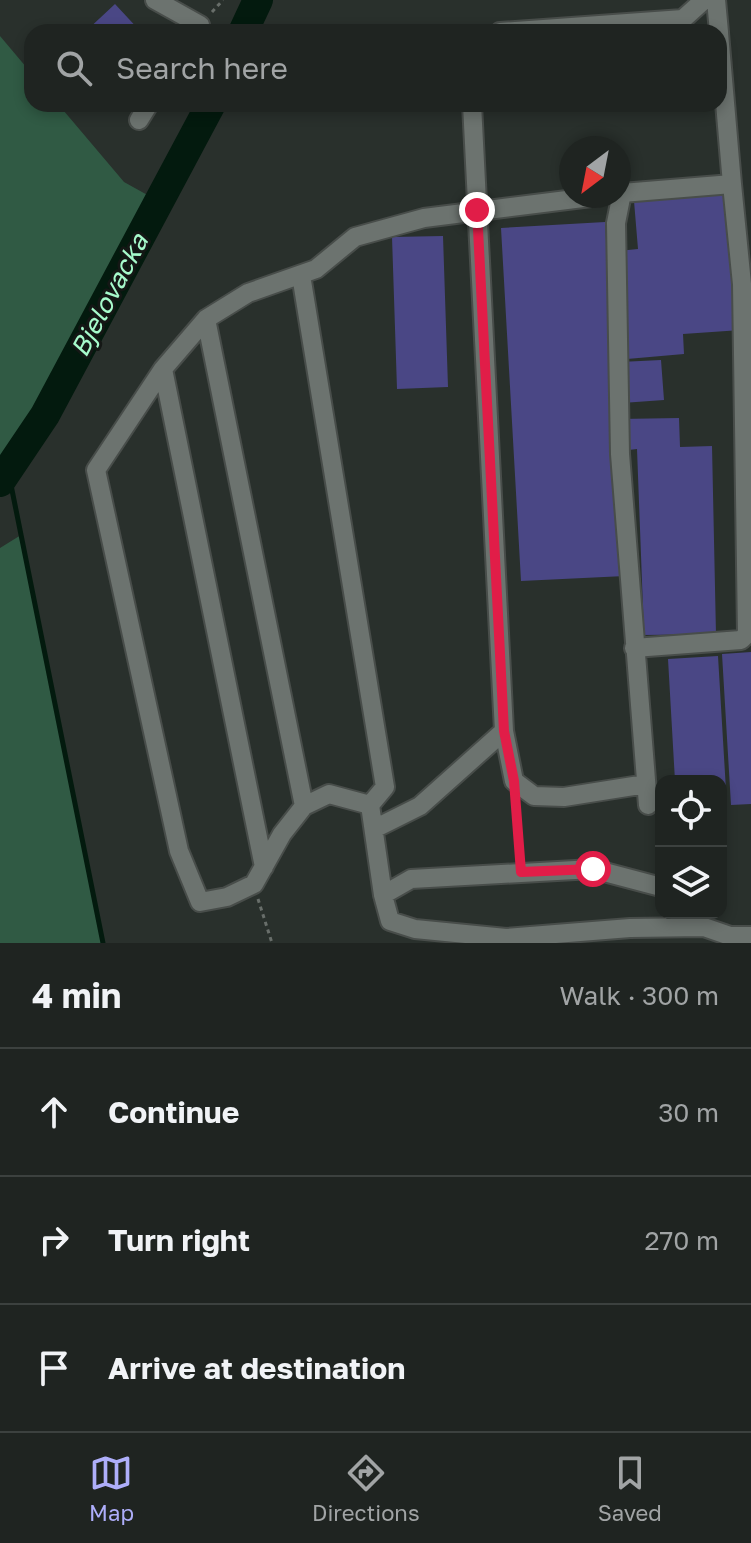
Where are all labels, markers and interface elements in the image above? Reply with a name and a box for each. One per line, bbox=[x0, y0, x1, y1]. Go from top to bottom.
search box bbox=[24, 24, 727, 112]
icon: search bbox=[52, 46, 96, 90]
text: Search here bbox=[116, 50, 288, 86]
north arrow bbox=[559, 136, 631, 208]
route end bbox=[459, 192, 495, 228]
water label: Bjelovacka bbox=[64, 227, 155, 362]
map controls bbox=[655, 775, 727, 919]
button: locate bbox=[655, 775, 727, 847]
button: layers bbox=[655, 847, 727, 919]
route start bbox=[575, 851, 611, 887]
text: 4 min bbox=[32, 975, 121, 1015]
text: Walk · 300 m bbox=[560, 980, 719, 1011]
icon: ahead bbox=[32, 1090, 76, 1134]
text: Continue bbox=[108, 1094, 239, 1130]
text: 30 m bbox=[658, 1097, 719, 1128]
icon: right bbox=[32, 1218, 76, 1262]
text: Turn right bbox=[108, 1222, 250, 1258]
text: 270 m bbox=[645, 1225, 719, 1256]
icon: arrive bbox=[32, 1346, 76, 1390]
text: Arrive at destination bbox=[108, 1350, 405, 1386]
tab: Map bbox=[89, 1451, 134, 1526]
tab: Directions bbox=[312, 1451, 420, 1526]
tab: Saved bbox=[598, 1451, 662, 1526]

